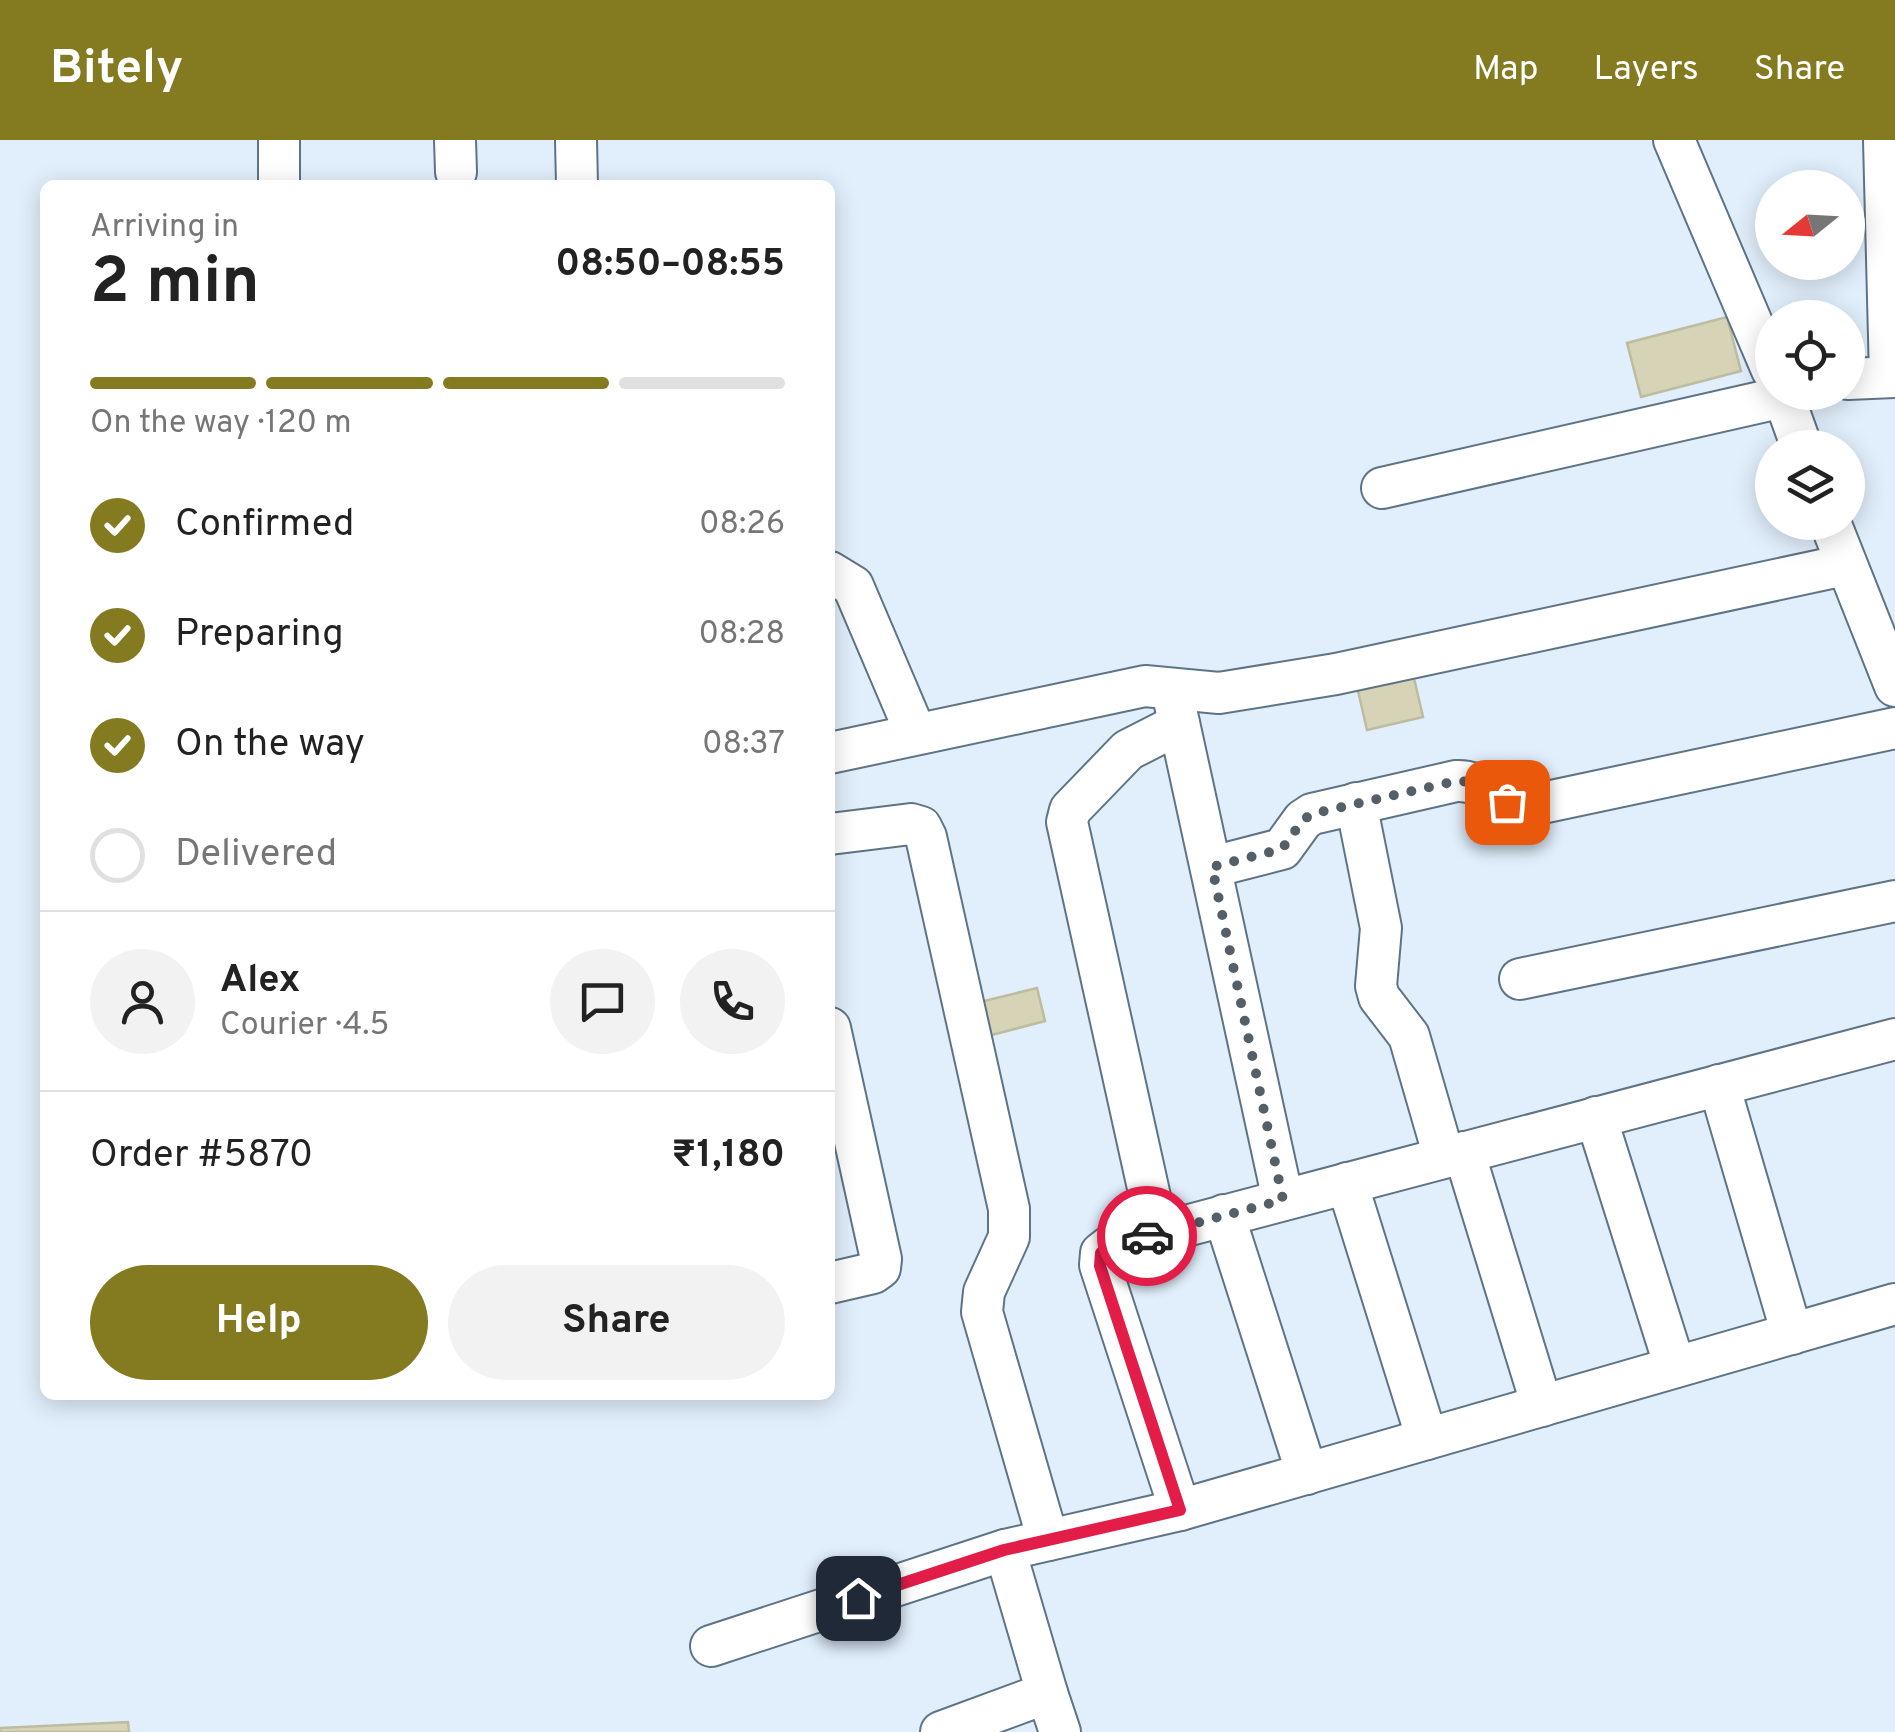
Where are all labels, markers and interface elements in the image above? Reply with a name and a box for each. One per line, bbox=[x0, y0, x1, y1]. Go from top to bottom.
text: Bitely bbox=[50, 40, 183, 100]
text: Map bbox=[1473, 48, 1539, 92]
text: Layers bbox=[1594, 48, 1699, 92]
text: Share bbox=[1754, 48, 1845, 92]
north arrow bbox=[1755, 170, 1865, 280]
map controls bbox=[1755, 170, 1865, 540]
text: Arriving in bbox=[90, 208, 239, 248]
text: 08:50–08:55 bbox=[555, 241, 785, 290]
text: 2 min bbox=[90, 244, 260, 326]
button: locate bbox=[1755, 300, 1865, 410]
text: On the way · 120 m bbox=[90, 404, 352, 444]
button: layers bbox=[1755, 430, 1865, 540]
icon: check bbox=[90, 498, 145, 553]
text: Confirmed bbox=[175, 501, 354, 550]
text: 08:26 bbox=[699, 505, 785, 545]
icon: check bbox=[90, 608, 145, 663]
text: Preparing bbox=[175, 611, 344, 660]
text: 08:28 bbox=[699, 615, 785, 655]
icon: check bbox=[90, 718, 145, 773]
text: On the way bbox=[175, 721, 365, 770]
text: 08:37 bbox=[702, 725, 785, 765]
pin bbox=[1465, 760, 1550, 845]
icon: bag bbox=[1480, 775, 1535, 830]
text: Delivered bbox=[175, 831, 337, 880]
button: person bbox=[90, 949, 195, 1054]
button: chat bbox=[550, 949, 655, 1054]
button: phone bbox=[680, 949, 785, 1054]
text: Alex bbox=[220, 957, 300, 1006]
text: Courier · 4.5 bbox=[220, 1006, 389, 1046]
text: Order #5870 bbox=[90, 1132, 313, 1181]
text: ₹1,180 bbox=[671, 1132, 785, 1181]
courier bbox=[1097, 1186, 1197, 1286]
icon: car bbox=[1120, 1209, 1175, 1264]
button: Help bbox=[90, 1265, 428, 1380]
button: Share bbox=[448, 1265, 785, 1380]
pin bbox=[816, 1556, 901, 1641]
icon: home bbox=[831, 1571, 886, 1626]

